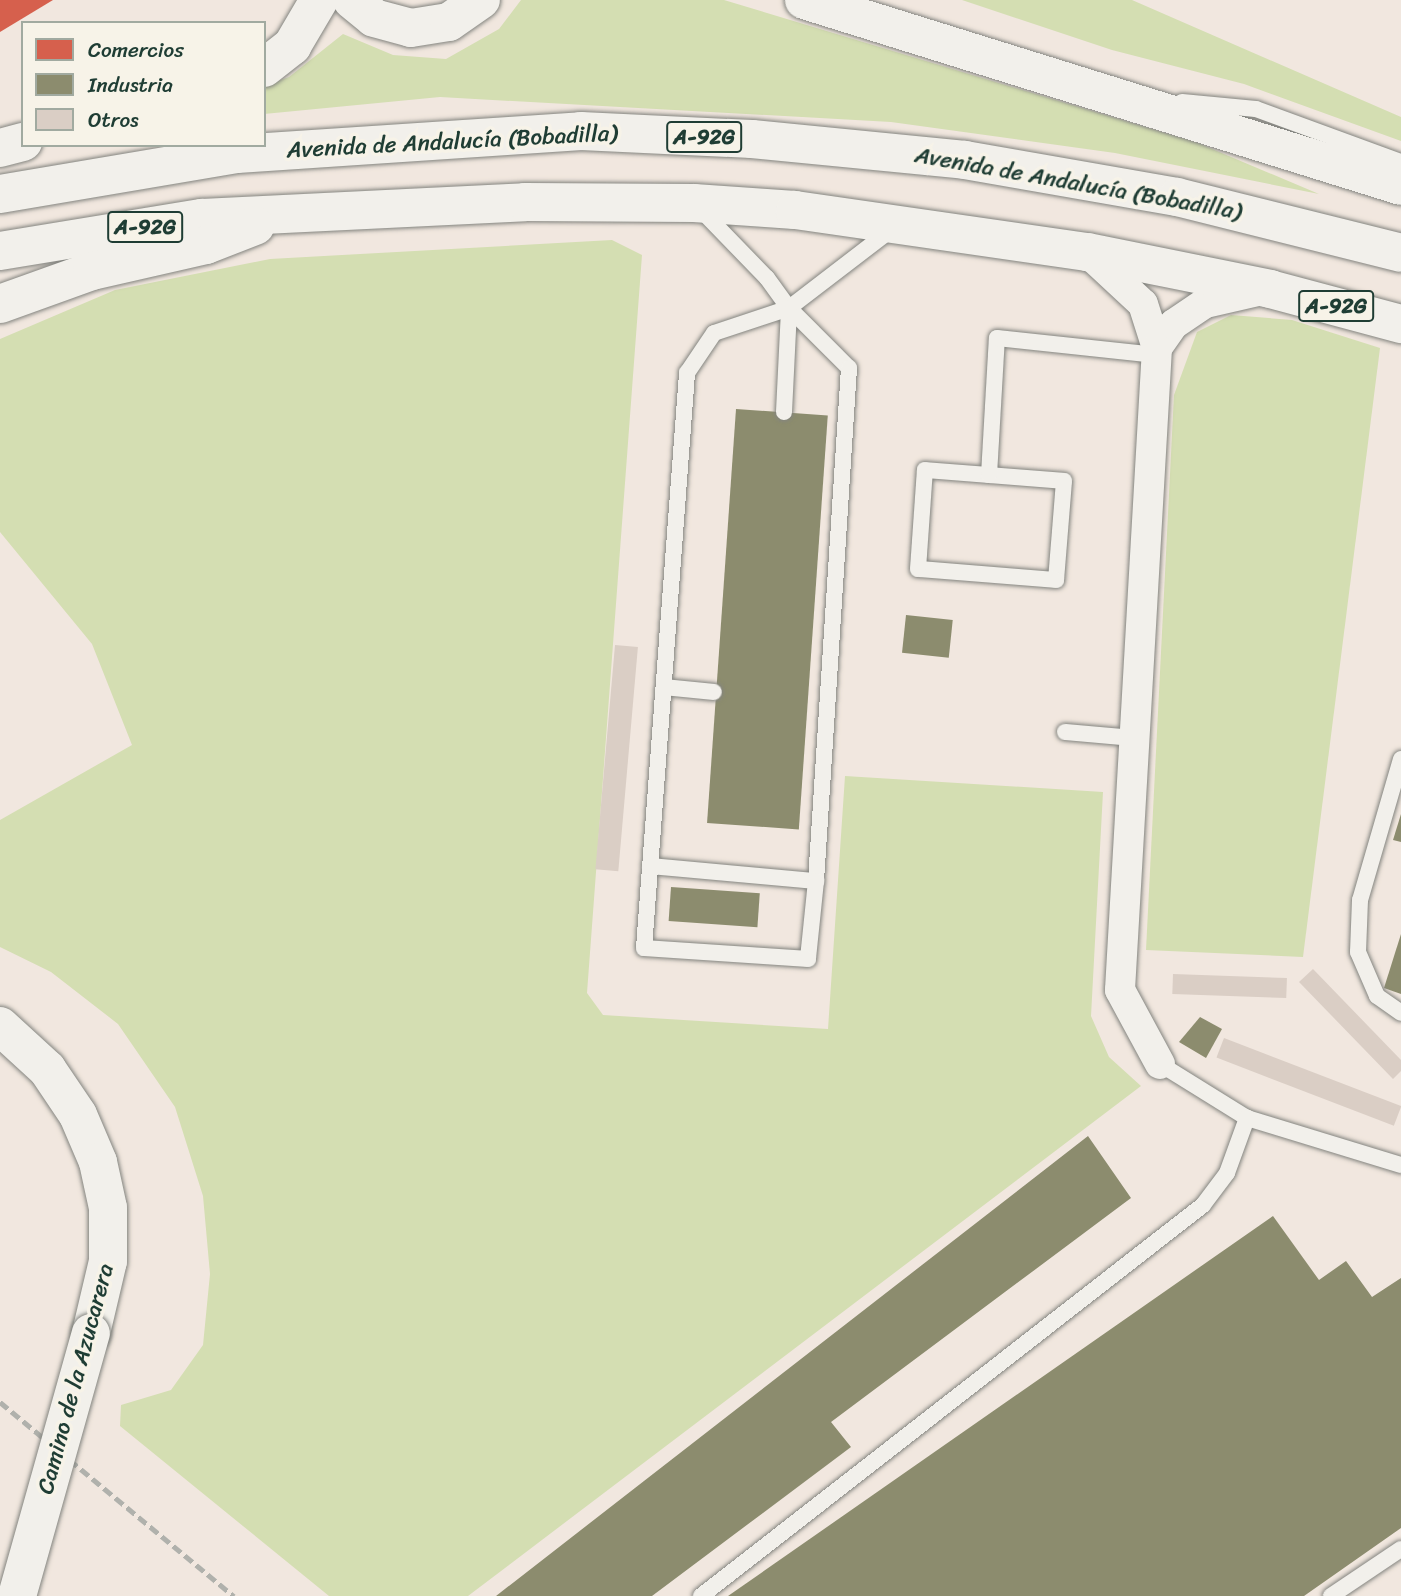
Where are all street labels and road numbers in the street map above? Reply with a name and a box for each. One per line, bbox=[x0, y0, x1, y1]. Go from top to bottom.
street label: Avenida de Andalucía (Bobadilla) bbox=[286, 120, 618, 164]
road number: A-92G bbox=[666, 120, 742, 154]
street label: Avenida de Andalucía (Bobadilla) bbox=[913, 142, 1243, 226]
road number: A-92G bbox=[106, 210, 184, 244]
road number: A-92G bbox=[1298, 288, 1374, 324]
street label: Camino de la Azucarera bbox=[32, 1261, 120, 1497]

